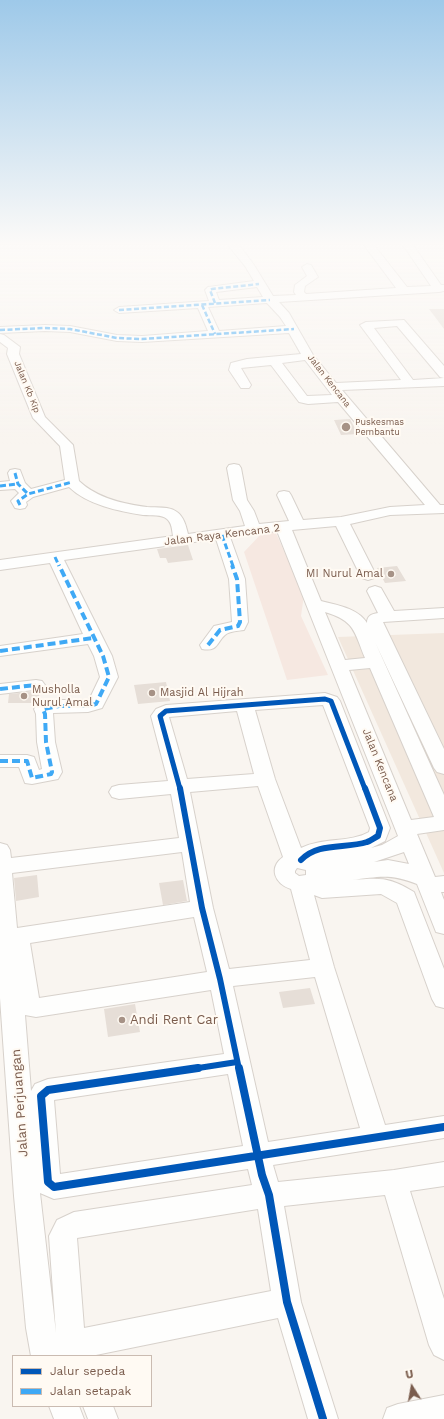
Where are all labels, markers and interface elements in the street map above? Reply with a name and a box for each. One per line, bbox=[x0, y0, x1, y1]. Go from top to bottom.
street label: Jalan Kencana bbox=[305, 353, 353, 409]
street label: Jalan Kb Kip bbox=[12, 359, 42, 415]
place label: Puskesmas Pembantu bbox=[355, 417, 404, 438]
marker: Puskesmas Pembantu bbox=[340, 421, 352, 433]
street label: Jalan Raya Kencana 2 bbox=[163, 521, 281, 549]
place label: MI Nurul Amal bbox=[306, 567, 383, 581]
marker: MI Nurul Amal bbox=[386, 569, 396, 579]
place label: Musholla Nurul Amal bbox=[32, 683, 92, 709]
place label: Masjid Al Hijrah bbox=[160, 686, 244, 700]
marker: Masjid Al Hijrah bbox=[147, 688, 157, 698]
marker: Musholla Nurul Amal bbox=[19, 691, 29, 701]
street label: Jalan Kencana bbox=[359, 726, 401, 804]
place label: Andi Rent Car bbox=[130, 1012, 218, 1028]
marker: Andi Rent Car bbox=[117, 1015, 127, 1025]
street label: Jalan Perjuangan bbox=[8, 1049, 32, 1157]
legend bbox=[12, 1355, 152, 1407]
text: Jalur sepeda bbox=[50, 1364, 125, 1378]
north arrow bbox=[392, 1367, 432, 1407]
text: U bbox=[405, 1368, 415, 1382]
text: Jalan setapak bbox=[50, 1384, 131, 1398]

